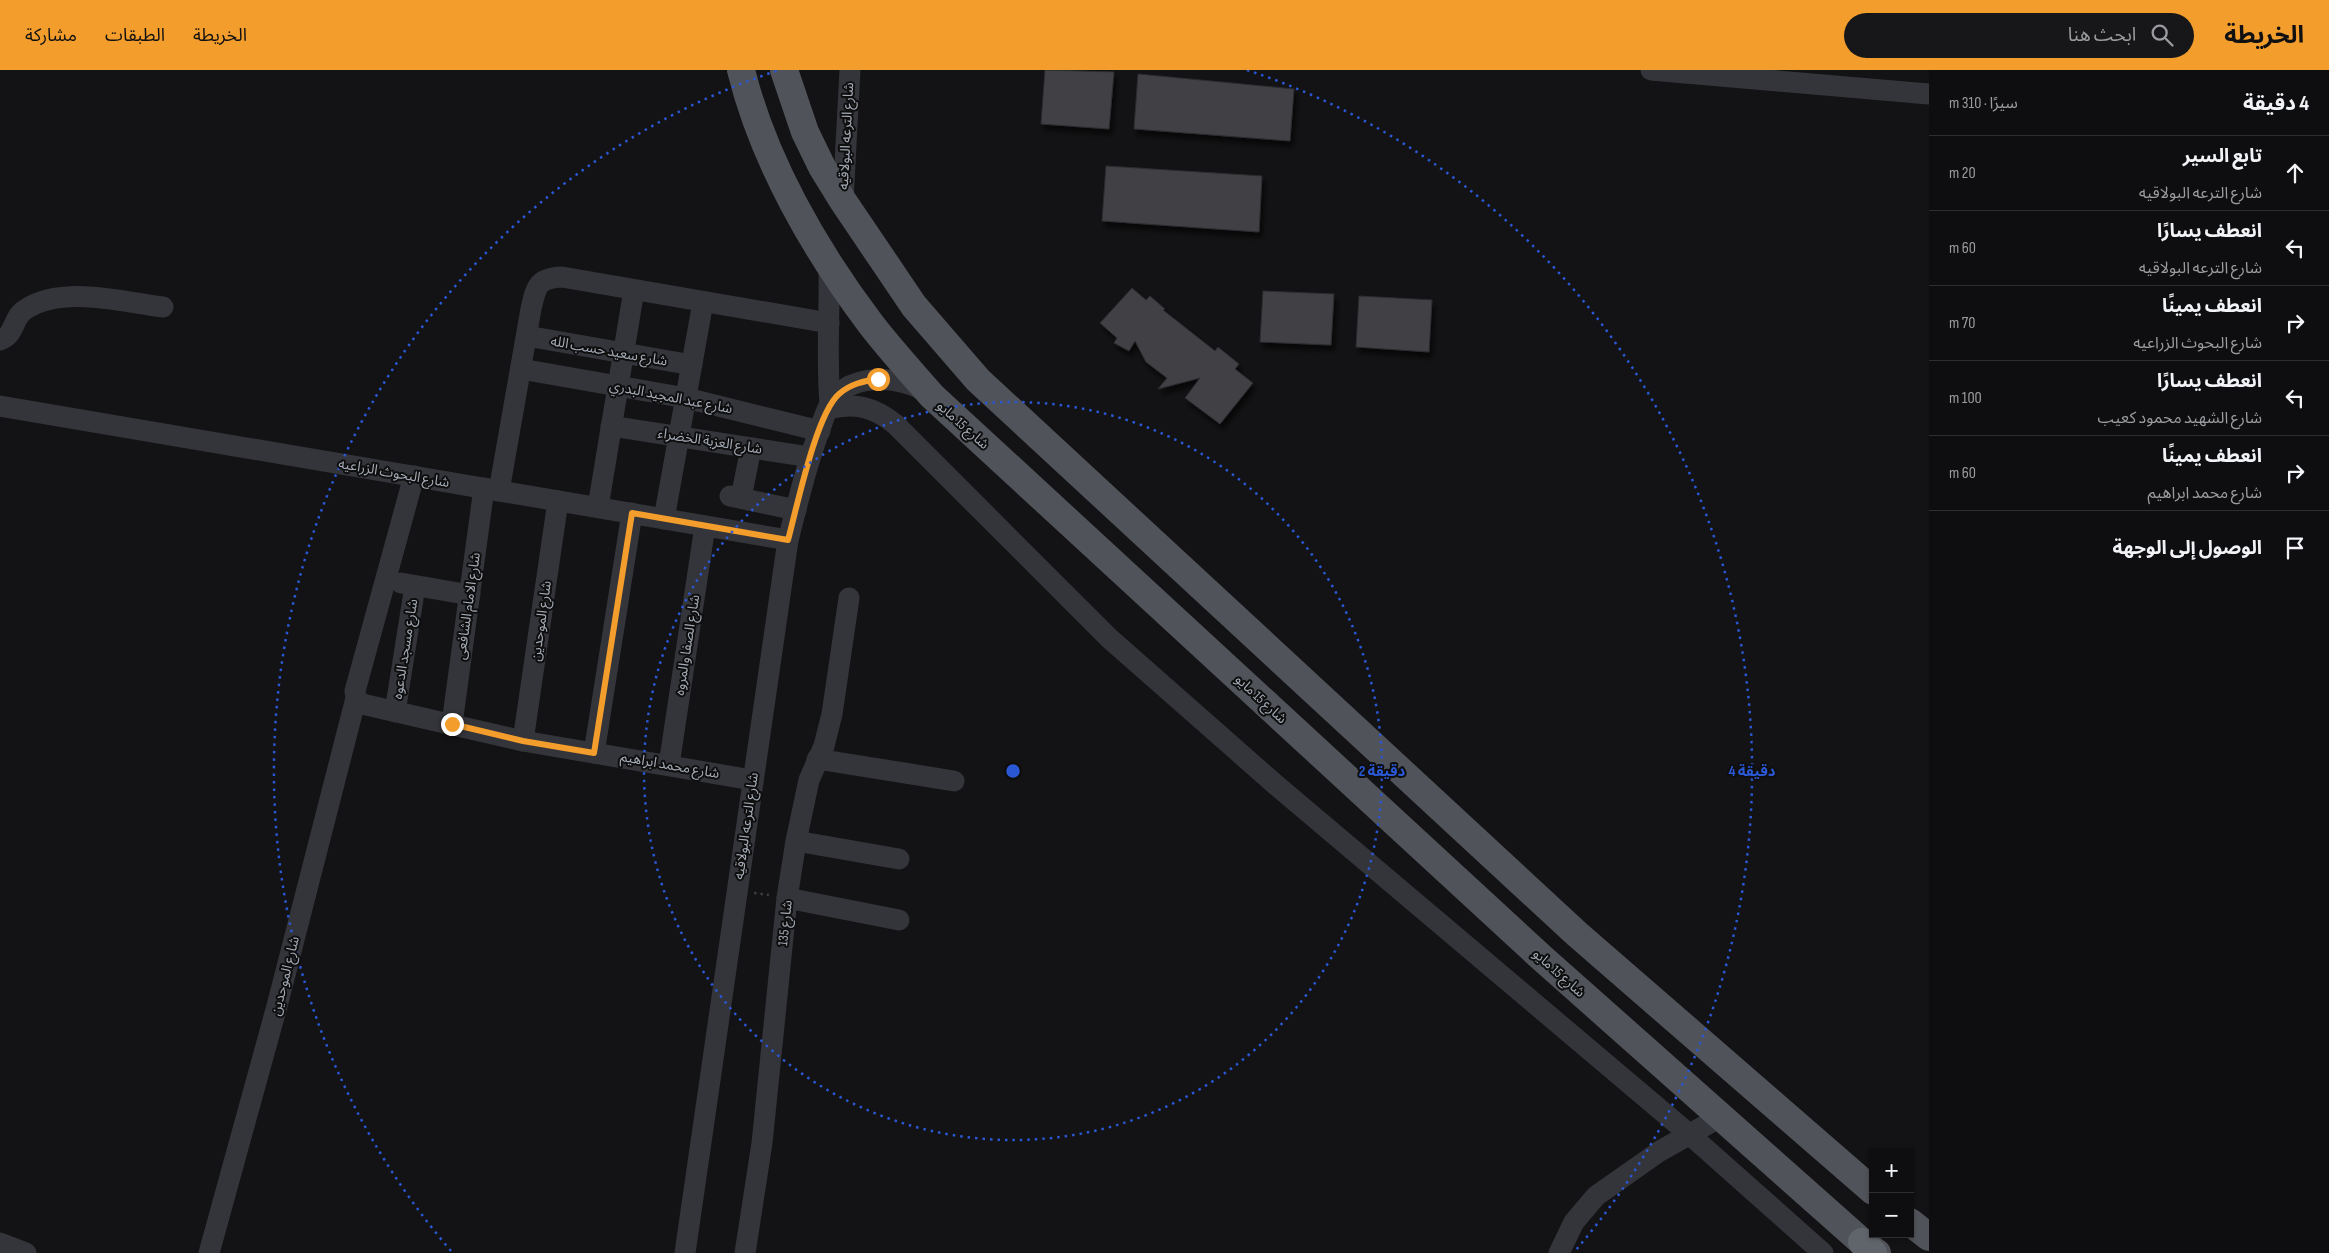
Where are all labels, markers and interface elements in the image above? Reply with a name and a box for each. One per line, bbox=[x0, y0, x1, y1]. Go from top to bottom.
search box bbox=[1844, 13, 2194, 58]
icon: search bbox=[2148, 21, 2176, 49]
text: الخريطة bbox=[2224, 21, 2304, 50]
text: ابحث هنا bbox=[2068, 24, 2136, 47]
text: مشاركة bbox=[25, 25, 77, 46]
text: الطبقات bbox=[105, 25, 165, 46]
text: الخريطة bbox=[193, 25, 247, 46]
street label: شارع الترعه البولاقيه bbox=[835, 82, 859, 190]
text: 4 دقيقة bbox=[2243, 91, 2309, 116]
text: سيرًا · 310 m bbox=[1949, 94, 2018, 113]
text: تابع السير bbox=[2183, 145, 2262, 168]
icon: ahead bbox=[2281, 159, 2309, 187]
text: 20 m bbox=[1949, 164, 1976, 183]
text: شارع الترعه البولاقيه bbox=[2139, 184, 2262, 203]
text: انعطف يسارًا bbox=[2157, 220, 2262, 243]
icon: left bbox=[2281, 234, 2309, 262]
text: 60 m bbox=[1949, 239, 1976, 258]
text: شارع الترعه البولاقيه bbox=[2139, 259, 2262, 278]
text: انعطف يمينًا bbox=[2162, 295, 2262, 318]
icon: right bbox=[2281, 309, 2309, 337]
text: 70 m bbox=[1949, 314, 1975, 333]
street label: شارع سعيد حسب الله bbox=[549, 332, 669, 372]
text: شارع البحوث الزراعيه bbox=[2133, 334, 2262, 353]
route start bbox=[867, 368, 890, 391]
text: انعطف يسارًا bbox=[2157, 370, 2262, 393]
street label: شارع عبد المجيد البدري bbox=[608, 377, 734, 419]
icon: left bbox=[2281, 384, 2309, 412]
text: 100 m bbox=[1949, 389, 1982, 408]
street label: شارع 15 مايو bbox=[932, 397, 993, 454]
text: شارع الشهيد محمود كعيب bbox=[2098, 409, 2262, 428]
street label: شارع العزبة الخضراء bbox=[656, 424, 763, 460]
text: انعطف يمينًا bbox=[2162, 445, 2262, 468]
street label: شارع البحوث الزراعيه bbox=[337, 455, 451, 493]
icon: right bbox=[2281, 459, 2309, 487]
text: 60 m bbox=[1949, 464, 1976, 483]
text: شارع محمد ابراهيم bbox=[2147, 484, 2262, 503]
icon: arrive bbox=[2281, 534, 2309, 562]
text: الوصول إلى الوجهة bbox=[2113, 537, 2262, 560]
street label: شارع الامام الشافعى bbox=[452, 551, 486, 661]
street label: شارع الموحدين bbox=[527, 580, 557, 663]
street label: شارع الصفا والمروه bbox=[671, 593, 705, 697]
street label: شارع مسجد الدعوه bbox=[389, 598, 423, 701]
street label: شارع 15 مايو bbox=[1230, 671, 1290, 729]
route end bbox=[441, 713, 464, 736]
street label: شارع محمد ابراهيم bbox=[619, 748, 721, 784]
centre of rings bbox=[1004, 762, 1022, 780]
text: 2 دقيقة bbox=[1359, 762, 1406, 781]
text: 4 دقيقة bbox=[1728, 762, 1776, 781]
street label: شارع الترعه البولاقيه bbox=[730, 771, 764, 881]
street label: شارع 135 bbox=[774, 899, 798, 947]
street label: شارع الموحدين bbox=[267, 934, 305, 1018]
street label: شارع 15 مايو bbox=[1528, 945, 1589, 1002]
map controls bbox=[1869, 1148, 1914, 1238]
button: + bbox=[1869, 1148, 1914, 1193]
button: − bbox=[1869, 1193, 1914, 1238]

